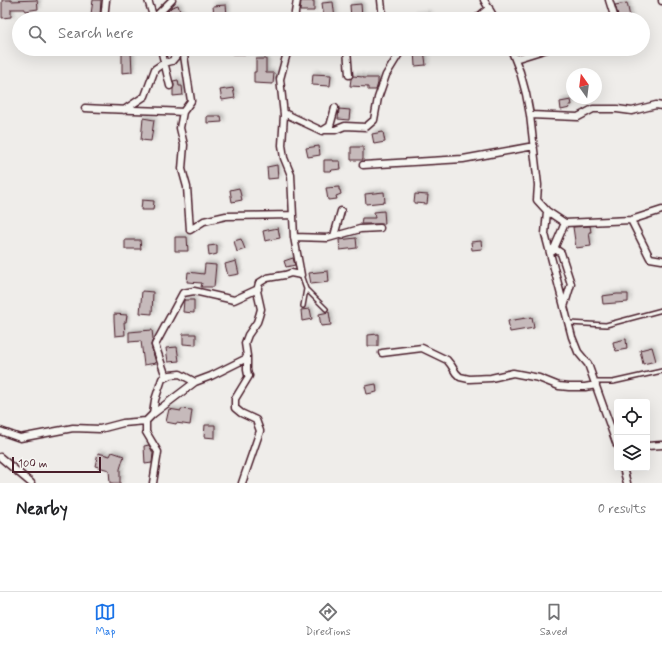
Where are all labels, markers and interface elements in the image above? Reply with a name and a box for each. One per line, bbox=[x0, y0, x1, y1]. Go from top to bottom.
search box bbox=[12, 12, 650, 56]
icon: search bbox=[26, 23, 48, 45]
text: Search here bbox=[58, 24, 134, 44]
north arrow bbox=[566, 68, 602, 104]
map controls bbox=[614, 399, 650, 471]
button: locate bbox=[614, 399, 650, 435]
button: layers bbox=[614, 435, 650, 471]
scale bar bbox=[12, 455, 101, 474]
text: 100 m bbox=[18, 457, 48, 471]
text: Nearby bbox=[16, 498, 68, 520]
text: 0 results bbox=[598, 501, 646, 518]
tab: Map bbox=[94, 601, 116, 639]
tab: Directions bbox=[305, 601, 351, 639]
tab: Saved bbox=[540, 601, 567, 639]

